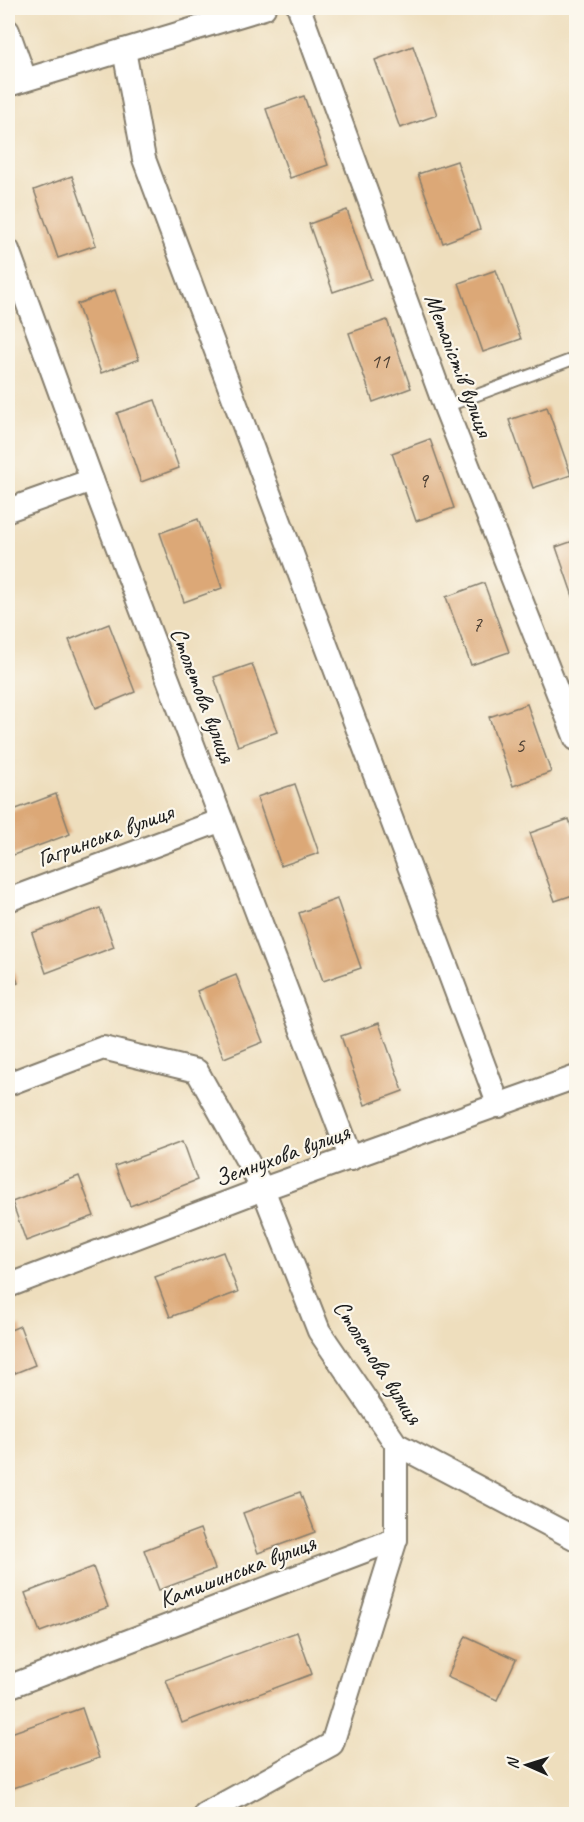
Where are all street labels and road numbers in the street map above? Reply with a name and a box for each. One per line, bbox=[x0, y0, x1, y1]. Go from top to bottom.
street label: Металістів вулиця bbox=[418, 289, 501, 442]
street label: Столетова вулиця bbox=[163, 623, 243, 768]
street label: Гагринська вулиця bbox=[33, 796, 179, 874]
street label: Земнухова вулиця bbox=[210, 1116, 355, 1193]
street label: Столетова вулиця bbox=[327, 1294, 430, 1431]
street label: Камишинська вулиця bbox=[154, 1527, 321, 1615]

